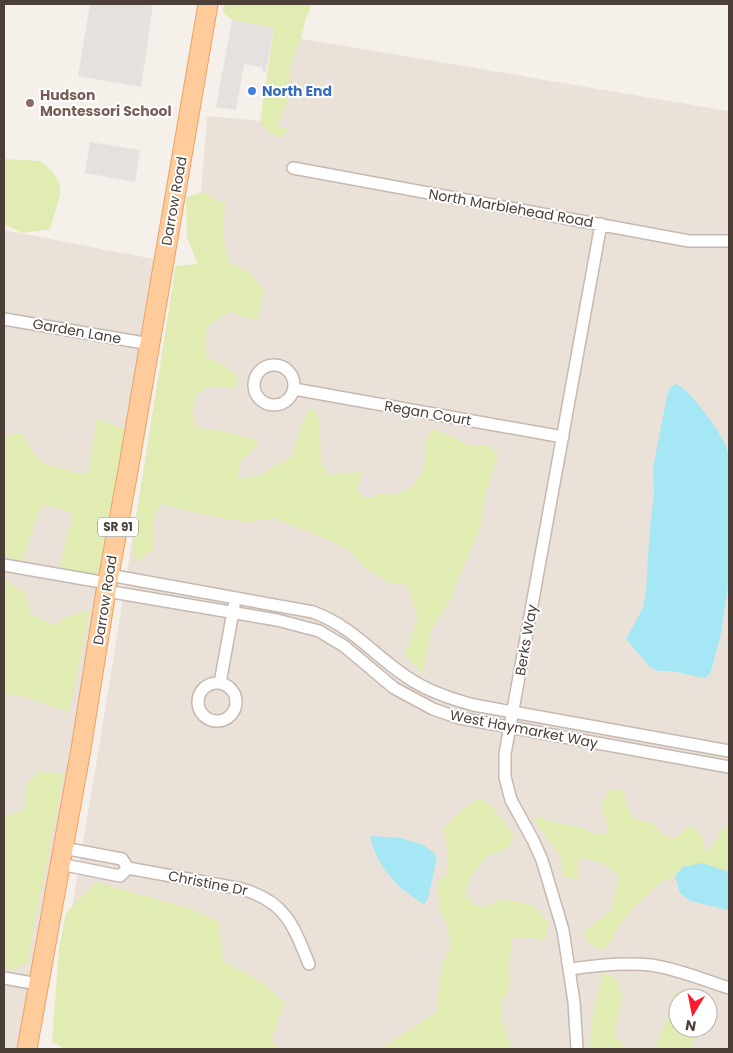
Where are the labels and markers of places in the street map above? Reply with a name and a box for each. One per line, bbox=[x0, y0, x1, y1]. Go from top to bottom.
place label: North End bbox=[262, 81, 332, 101]
place label: Hudson Montessori School bbox=[40, 85, 172, 121]
marker: North End bbox=[246, 85, 258, 97]
marker: Hudson Montessori School bbox=[24, 97, 36, 109]

